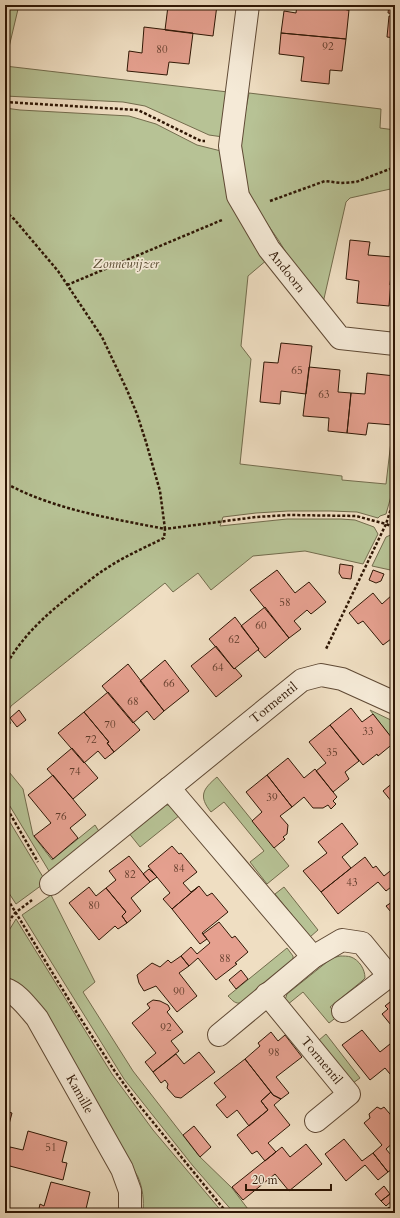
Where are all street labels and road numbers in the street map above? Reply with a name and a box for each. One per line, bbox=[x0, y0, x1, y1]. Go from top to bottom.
street label: Andoorn bbox=[264, 246, 310, 297]
street label: Tormentil bbox=[246, 678, 302, 728]
street label: Tormentil bbox=[297, 1033, 347, 1089]
street label: Kamille bbox=[62, 1071, 98, 1117]

